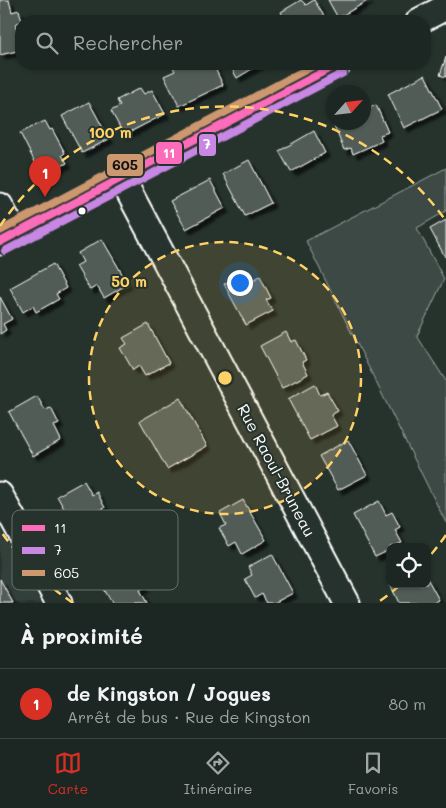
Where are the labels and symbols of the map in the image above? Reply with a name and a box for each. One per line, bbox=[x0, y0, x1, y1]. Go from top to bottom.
north arrow bbox=[326, 85, 371, 130]
text: 100 m bbox=[88, 122, 132, 142]
line badge: 7 bbox=[198, 133, 217, 157]
text: 7 bbox=[203, 134, 211, 153]
line badge: 11 bbox=[155, 141, 183, 165]
text: 11 bbox=[163, 143, 175, 162]
line badge: 605 bbox=[106, 153, 144, 177]
text: 605 bbox=[112, 155, 138, 174]
pin: 1 bbox=[29, 156, 61, 197]
unlabelled marker bbox=[77, 206, 87, 216]
your location bbox=[227, 270, 253, 296]
text: 50 m bbox=[111, 271, 147, 291]
centre of rings bbox=[216, 369, 234, 387]
street label: Rue Raoul-Bruneau bbox=[233, 400, 321, 540]
legend bbox=[12, 510, 178, 590]
text: 11 bbox=[54, 518, 67, 537]
text: 7 bbox=[54, 540, 62, 559]
text: 605 bbox=[54, 563, 79, 582]

